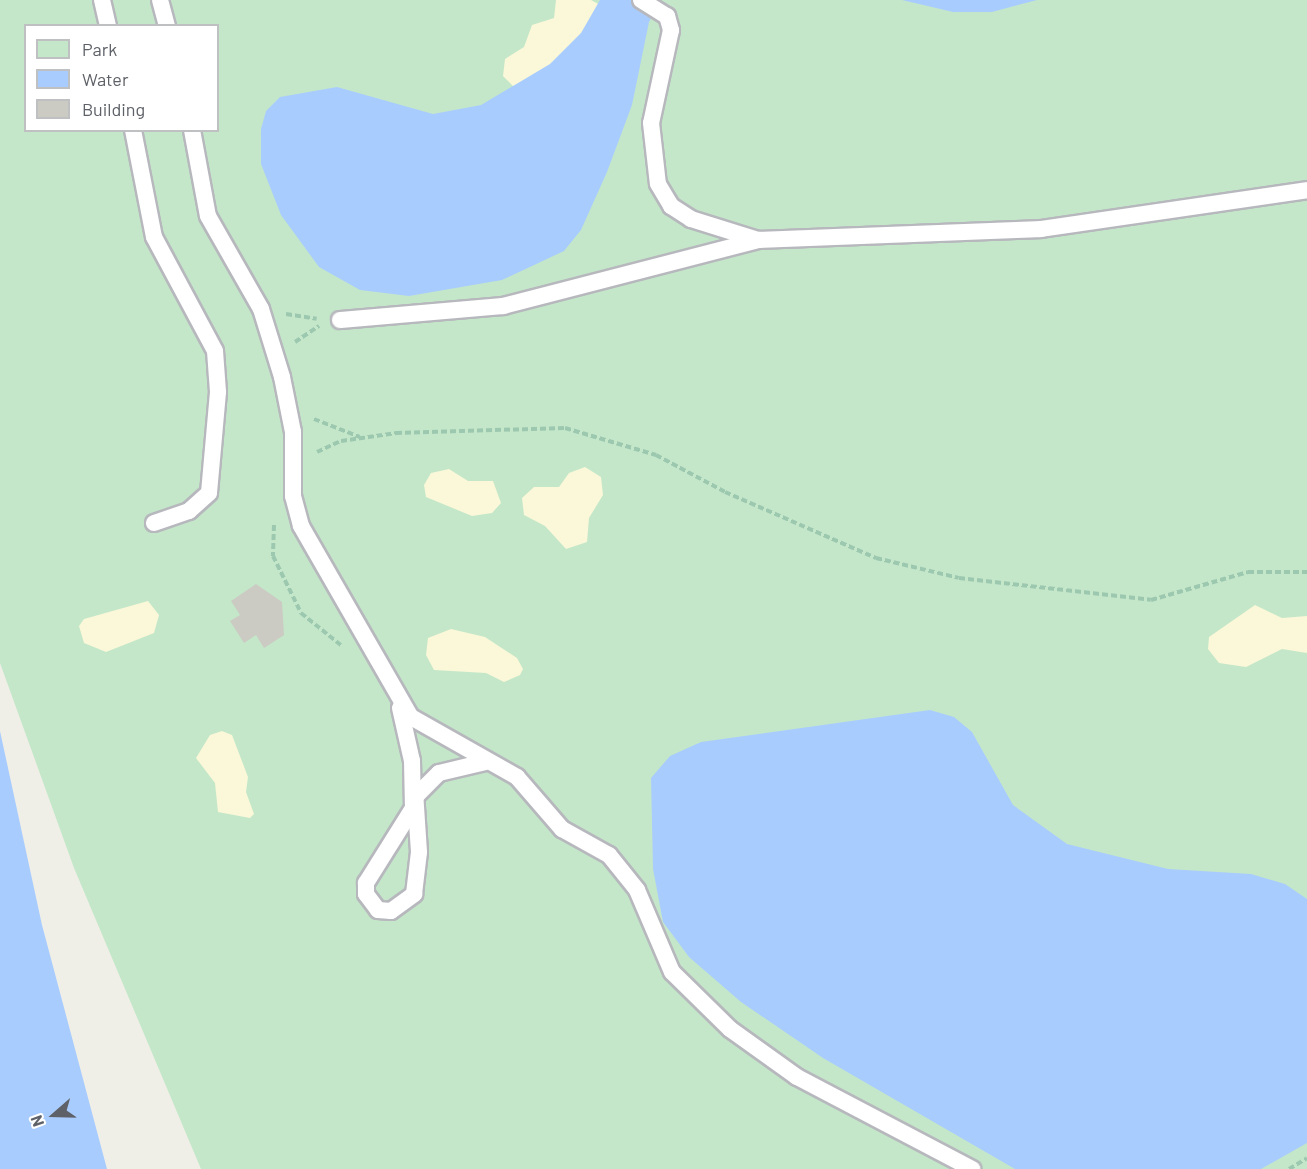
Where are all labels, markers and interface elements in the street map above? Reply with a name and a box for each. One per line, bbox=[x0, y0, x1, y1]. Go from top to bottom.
legend bbox=[24, 24, 219, 132]
text: Park bbox=[82, 38, 117, 60]
text: Water bbox=[82, 68, 129, 90]
text: Building bbox=[82, 98, 145, 120]
north arrow bbox=[24, 1085, 84, 1145]
text: N bbox=[26, 1113, 47, 1130]

